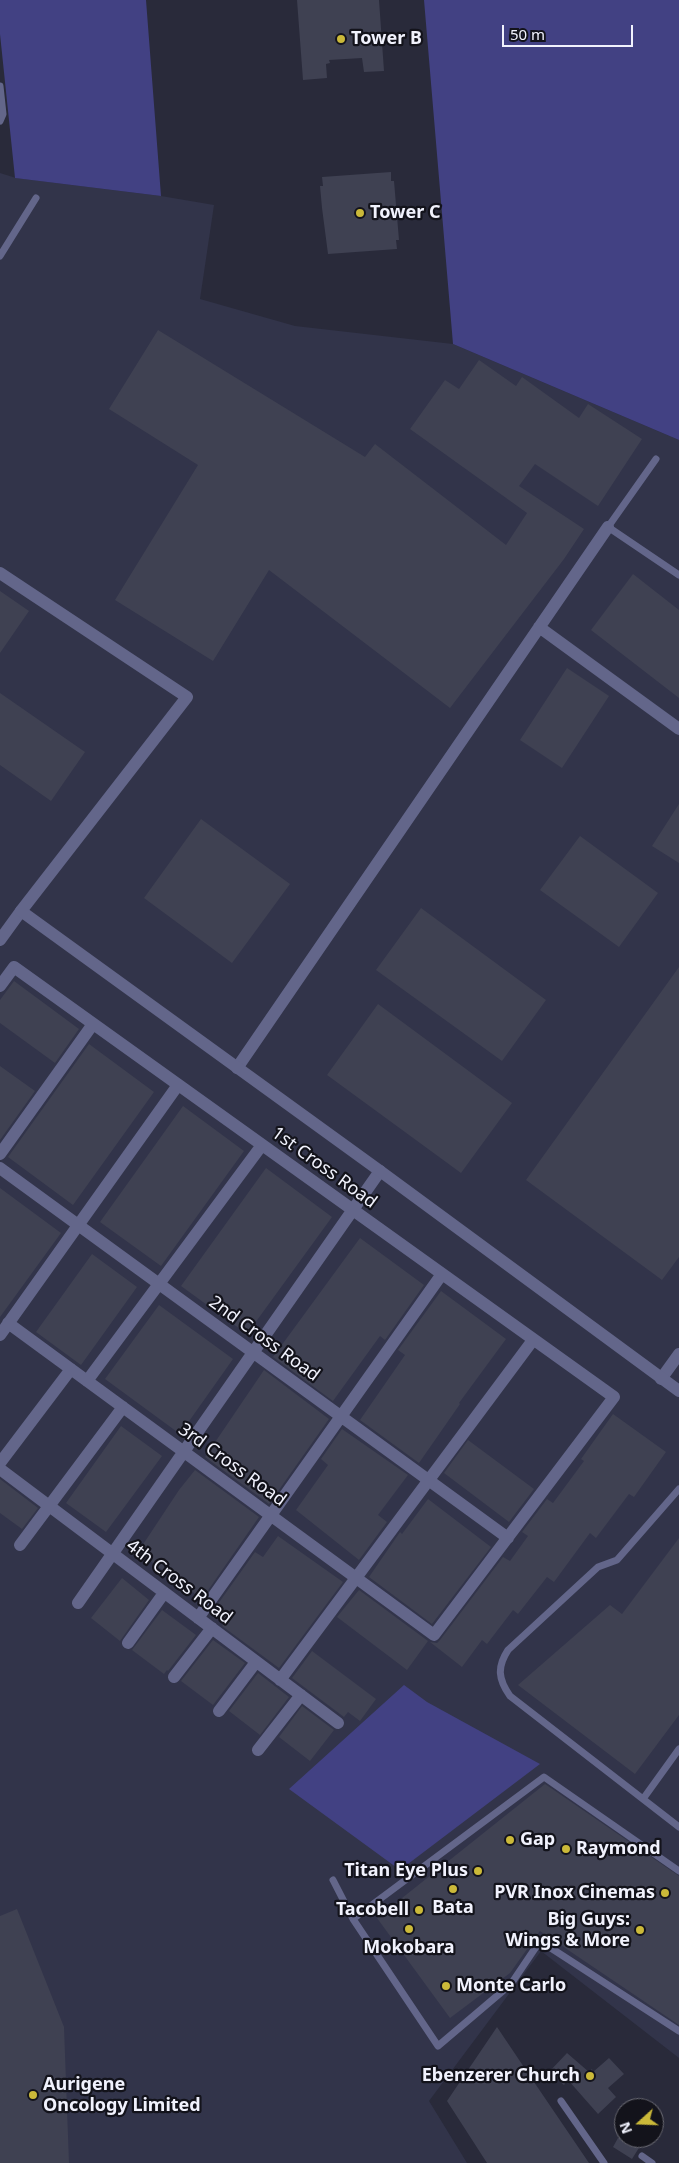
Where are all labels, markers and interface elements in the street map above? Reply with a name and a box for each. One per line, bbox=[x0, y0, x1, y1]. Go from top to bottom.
scale bar bbox=[504, 15, 635, 47]
text: 50 m bbox=[510, 24, 545, 44]
place label: Tower B bbox=[351, 28, 422, 50]
marker: Tower B bbox=[335, 33, 347, 45]
place label: Tower C bbox=[370, 202, 440, 224]
marker: Tower C bbox=[354, 207, 366, 219]
street label: 1st Cross Road bbox=[267, 1123, 381, 1213]
street label: 2nd Cross Road bbox=[204, 1292, 324, 1386]
street label: 3rd Cross Road bbox=[174, 1419, 290, 1511]
street label: 4th Cross Road bbox=[122, 1535, 236, 1629]
place label: Gap bbox=[520, 1829, 555, 1851]
marker: Gap bbox=[504, 1834, 516, 1846]
place label: Raymond bbox=[576, 1838, 661, 1860]
marker: Raymond bbox=[560, 1843, 572, 1855]
place label: Titan Eye Plus bbox=[344, 1860, 468, 1882]
marker: Titan Eye Plus bbox=[472, 1865, 484, 1877]
place label: PVR Inox Cinemas bbox=[494, 1882, 655, 1904]
marker: Bata bbox=[447, 1883, 459, 1895]
marker: PVR Inox Cinemas bbox=[659, 1887, 671, 1899]
place label: Bata bbox=[432, 1897, 474, 1919]
place label: Tacobell bbox=[336, 1899, 409, 1921]
marker: Tacobell bbox=[413, 1904, 425, 1916]
place label: Big Guys: Wings & More bbox=[506, 1909, 630, 1952]
marker: Mokobara bbox=[403, 1923, 415, 1935]
marker: Big Guys: Wings & More bbox=[634, 1924, 646, 1936]
place label: Mokobara bbox=[363, 1937, 455, 1959]
place label: Monte Carlo bbox=[456, 1975, 566, 1997]
marker: Monte Carlo bbox=[440, 1980, 452, 1992]
place label: Ebenzerer Church bbox=[422, 2065, 580, 2087]
marker: Ebenzerer Church bbox=[584, 2070, 596, 2082]
place label: Aurigene Oncology Limited bbox=[43, 2074, 201, 2116]
marker: Aurigene Oncology Limited bbox=[27, 2089, 39, 2101]
north arrow bbox=[614, 2098, 664, 2148]
text: N bbox=[615, 2119, 636, 2137]

